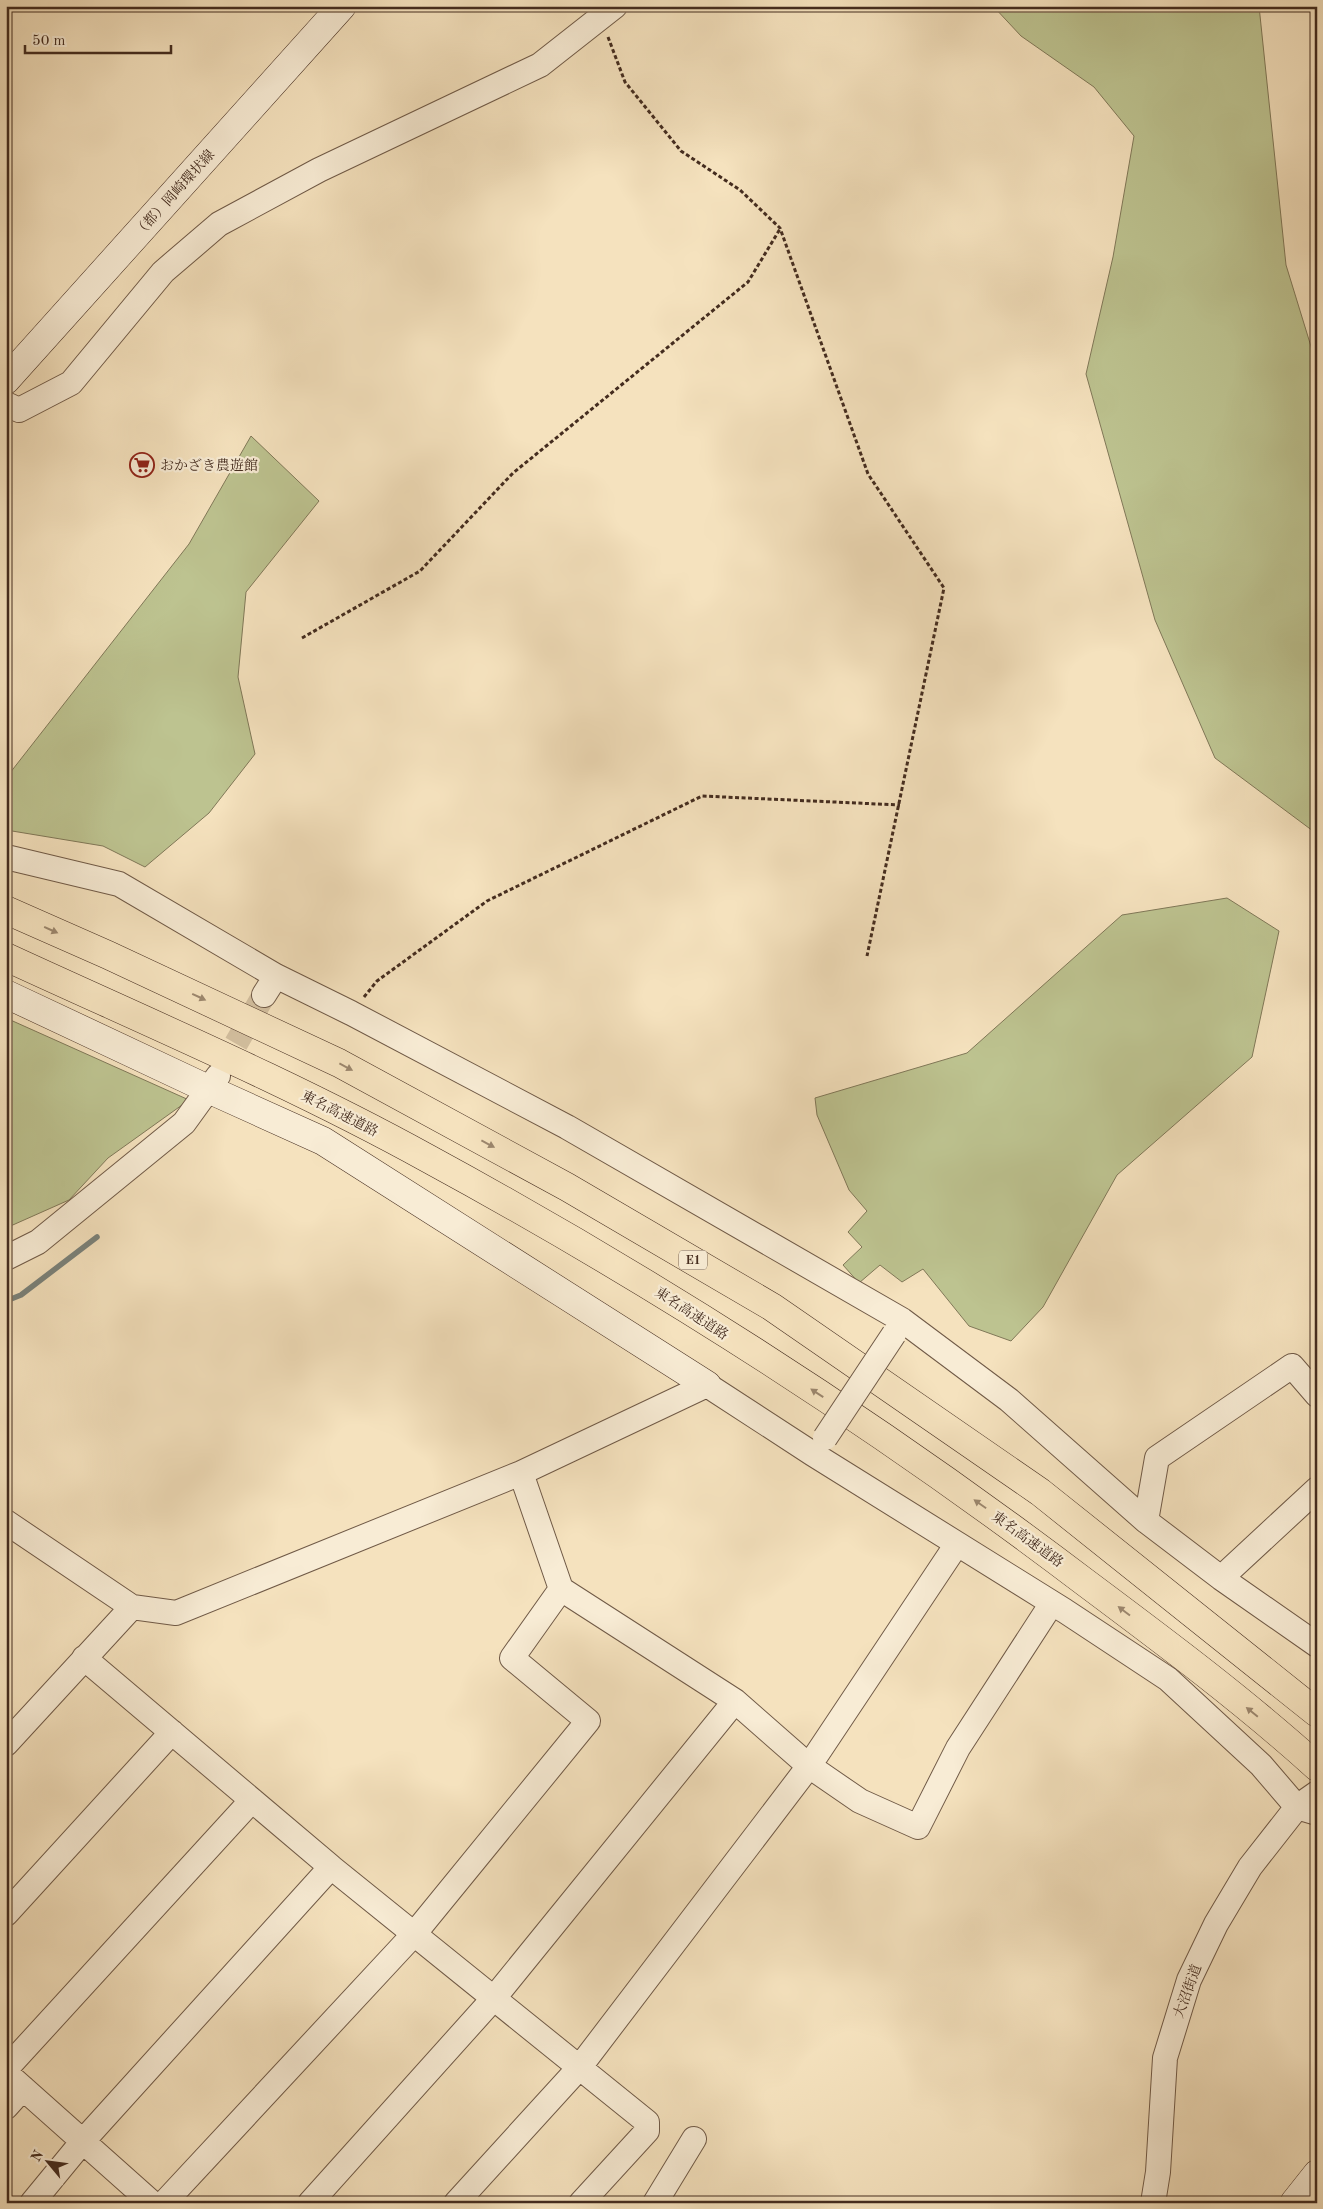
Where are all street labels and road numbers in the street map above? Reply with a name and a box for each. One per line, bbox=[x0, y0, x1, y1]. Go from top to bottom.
street label: （都）岡崎環状線 bbox=[131, 147, 217, 240]
street label: 東名高速道路 bbox=[299, 1088, 381, 1139]
road number: E1 bbox=[679, 1250, 707, 1270]
street label: 東名高速道路 bbox=[652, 1284, 731, 1343]
street label: 東名高速道路 bbox=[989, 1509, 1066, 1570]
street label: 大沼街道 bbox=[1171, 1962, 1204, 2020]

